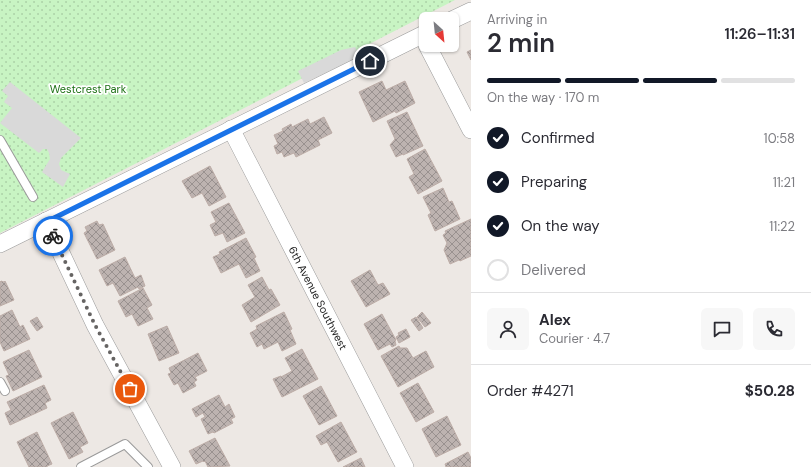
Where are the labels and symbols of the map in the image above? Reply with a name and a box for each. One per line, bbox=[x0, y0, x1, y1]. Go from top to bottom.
north arrow bbox=[419, 12, 459, 52]
pin bbox=[353, 44, 387, 78]
park label: Westcrest Park bbox=[50, 82, 127, 96]
courier bbox=[33, 216, 73, 256]
street label: 6th Avenue Southwest bbox=[285, 244, 350, 352]
pin bbox=[113, 372, 147, 406]

